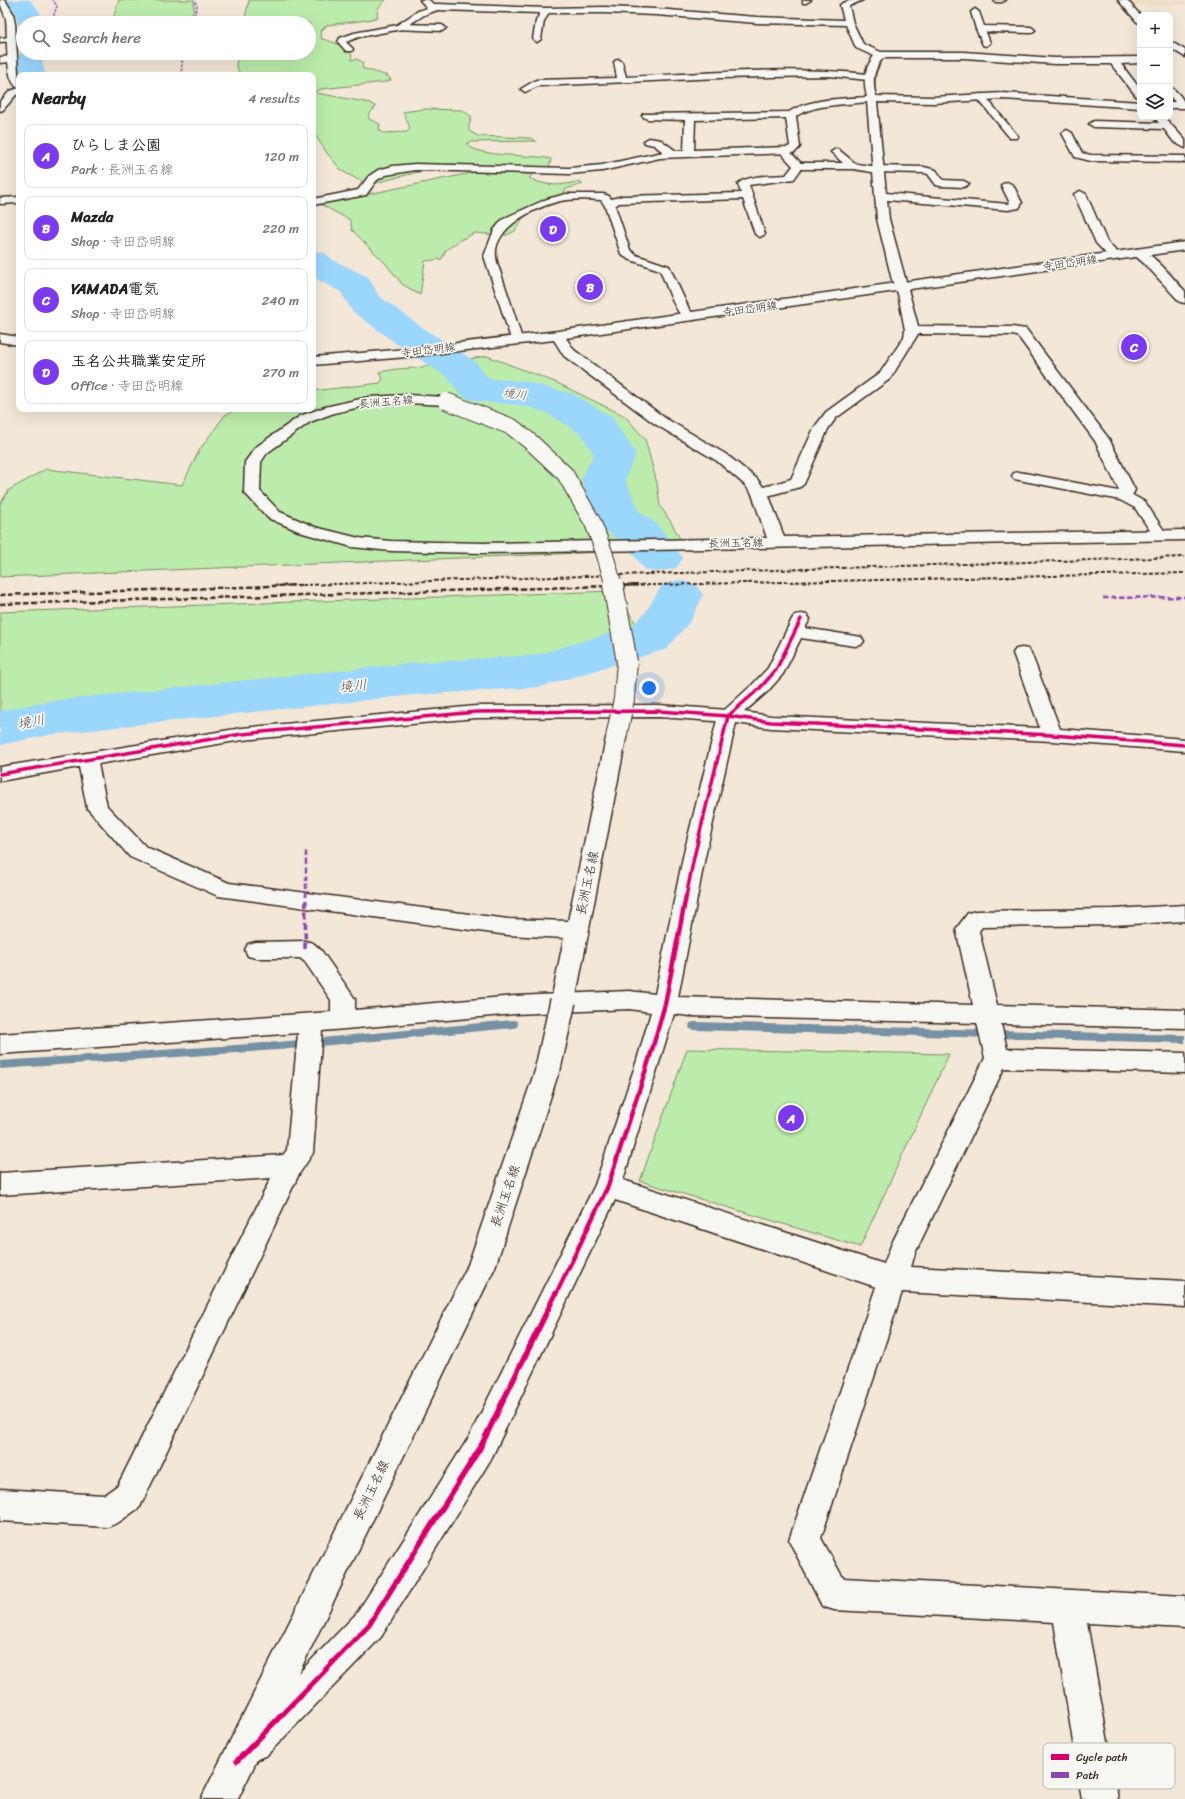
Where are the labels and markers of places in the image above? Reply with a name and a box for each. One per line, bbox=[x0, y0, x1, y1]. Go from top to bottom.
pin: D bbox=[540, 214, 566, 244]
pin: B bbox=[577, 272, 603, 302]
pin: C bbox=[1121, 332, 1147, 362]
pin: A bbox=[778, 1103, 804, 1133]

